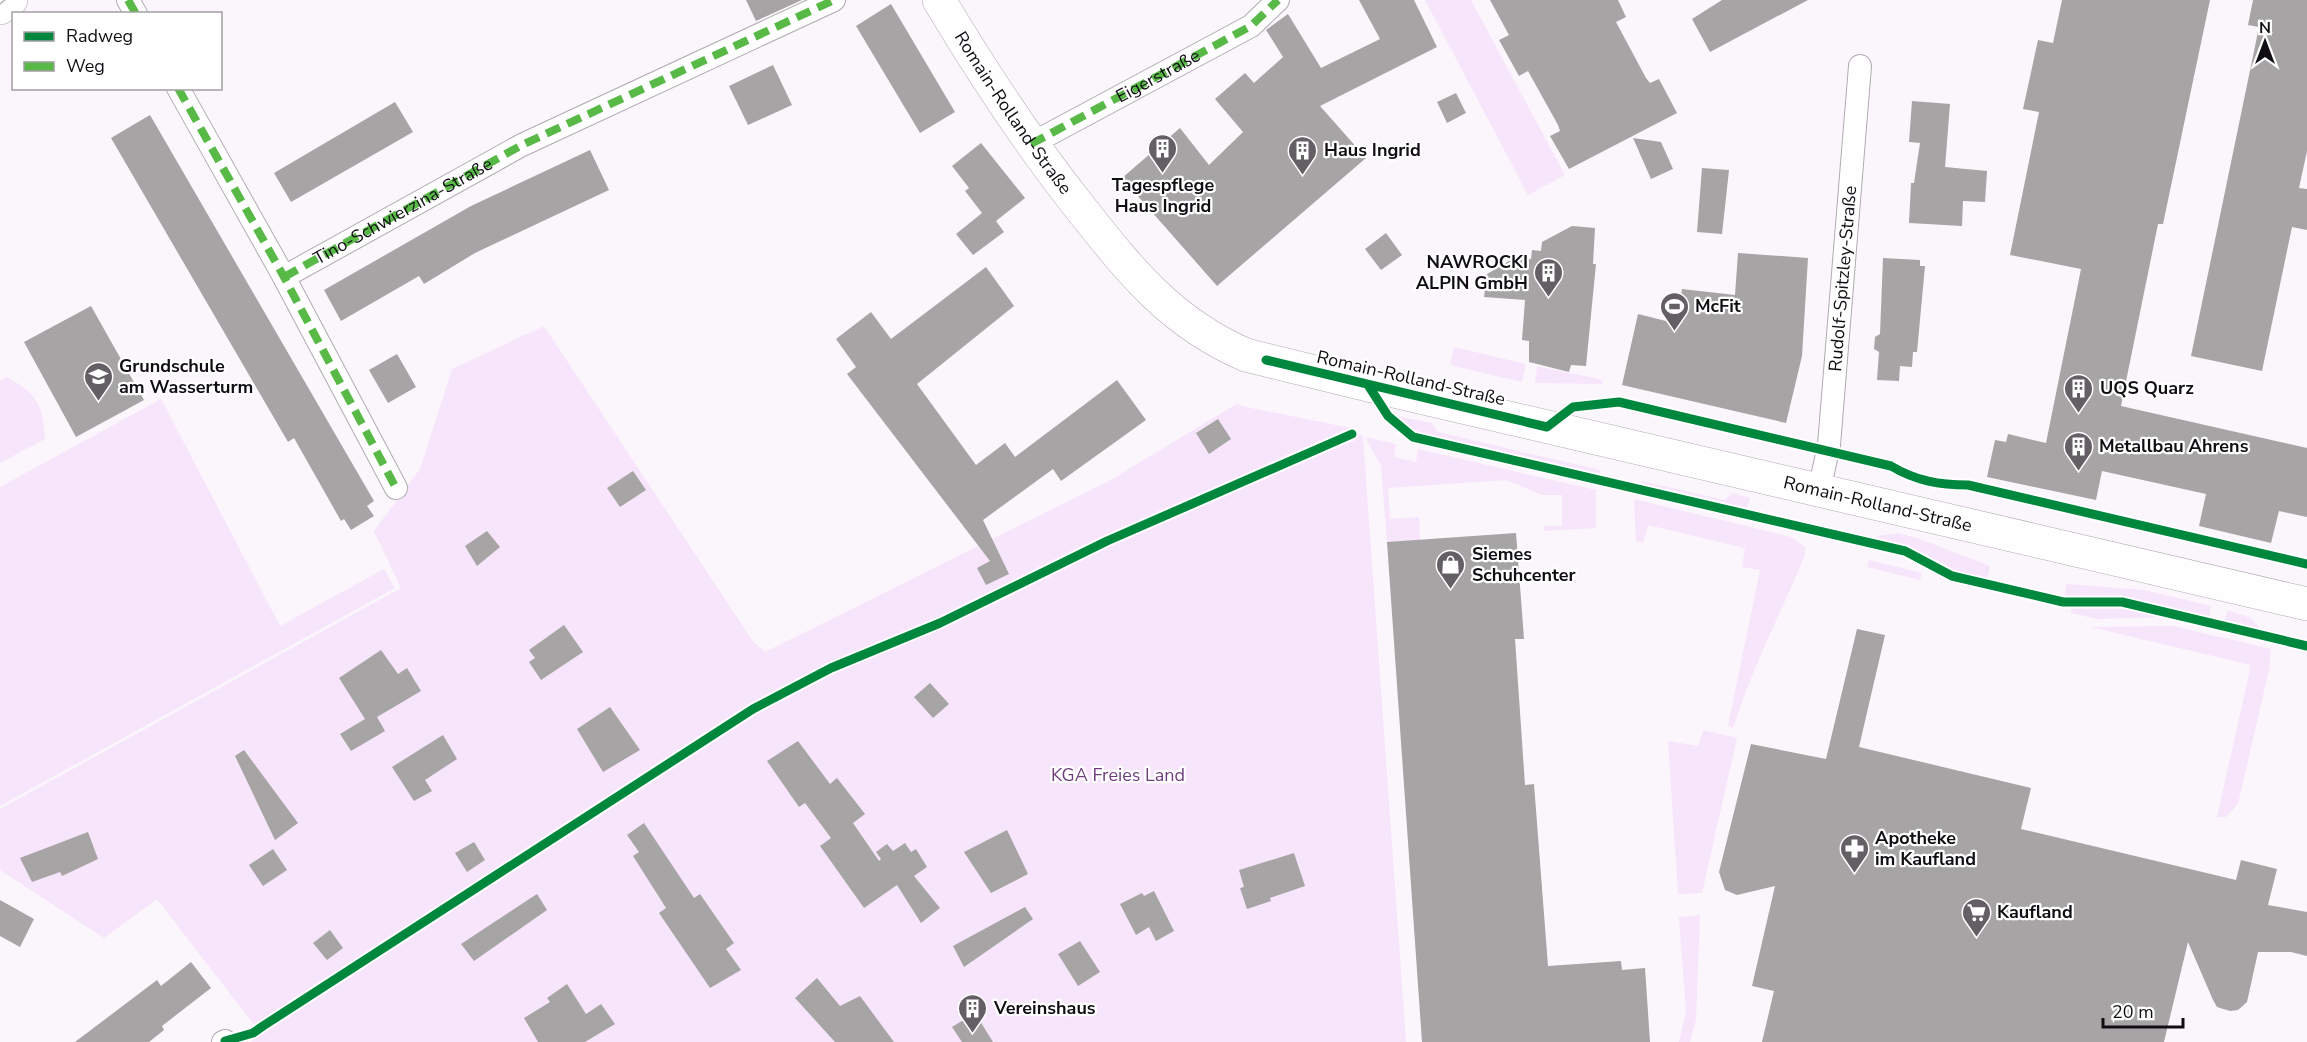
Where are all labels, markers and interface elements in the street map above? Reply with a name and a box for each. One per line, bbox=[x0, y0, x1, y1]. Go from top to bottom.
legend bbox=[12, 12, 222, 90]
north arrow bbox=[2235, 12, 2295, 72]
text: N bbox=[2259, 17, 2271, 39]
text: Radweg bbox=[66, 24, 133, 48]
street label: Romain-Rolland-Straße bbox=[949, 27, 1077, 199]
street label: Eigerstraße bbox=[1111, 43, 1204, 108]
text: Weg bbox=[66, 54, 105, 78]
building icon: Tagespflege Haus Ingrid bbox=[1147, 132, 1179, 174]
building icon: Haus Ingrid bbox=[1287, 134, 1319, 176]
place label: Haus Ingrid bbox=[1324, 138, 1421, 162]
street label: Tino-Schwierzina-Straße bbox=[309, 152, 497, 270]
place label: Tagespflege Haus Ingrid bbox=[1112, 173, 1214, 218]
street label: Rudolf-Spitzley-Straße bbox=[1823, 185, 1862, 372]
place label: NAWROCKI ALPIN GmbH bbox=[1416, 250, 1528, 295]
building icon: NAWROCKI ALPIN GmbH bbox=[1533, 256, 1565, 298]
sports icon: McFit bbox=[1658, 290, 1690, 332]
place label: McFit bbox=[1695, 294, 1741, 318]
street label: Romain-Rolland-Straße bbox=[1314, 345, 1508, 411]
place label: Grundschule am Wasserturm bbox=[119, 354, 253, 399]
school or university icon: Grundschule am Wasserturm bbox=[82, 360, 114, 402]
building icon: UQS Quarz bbox=[2063, 372, 2095, 414]
place label: UQS Quarz bbox=[2100, 376, 2194, 400]
building icon: Metallbau Ahrens bbox=[2062, 430, 2094, 472]
place label: Metallbau Ahrens bbox=[2099, 434, 2249, 458]
street label: Romain-Rolland-Straße bbox=[1781, 470, 1975, 538]
place label: Siemes Schuhcenter bbox=[1472, 542, 1576, 587]
shop icon: Siemes Schuhcenter bbox=[1435, 548, 1467, 590]
park label: KGA Freies Land bbox=[1051, 763, 1185, 787]
place label: Apotheke im Kaufland bbox=[1875, 826, 1976, 871]
pharmacy icon: Apotheke im Kaufland bbox=[1838, 832, 1870, 874]
supermarket icon: Kaufland bbox=[1960, 896, 1992, 938]
place label: Kaufland bbox=[1997, 900, 2073, 924]
scale bar bbox=[2103, 991, 2182, 1029]
building icon: Vereinshaus bbox=[957, 992, 989, 1034]
place label: Vereinshaus bbox=[993, 996, 1096, 1020]
text: 20 m bbox=[2112, 1000, 2154, 1024]

